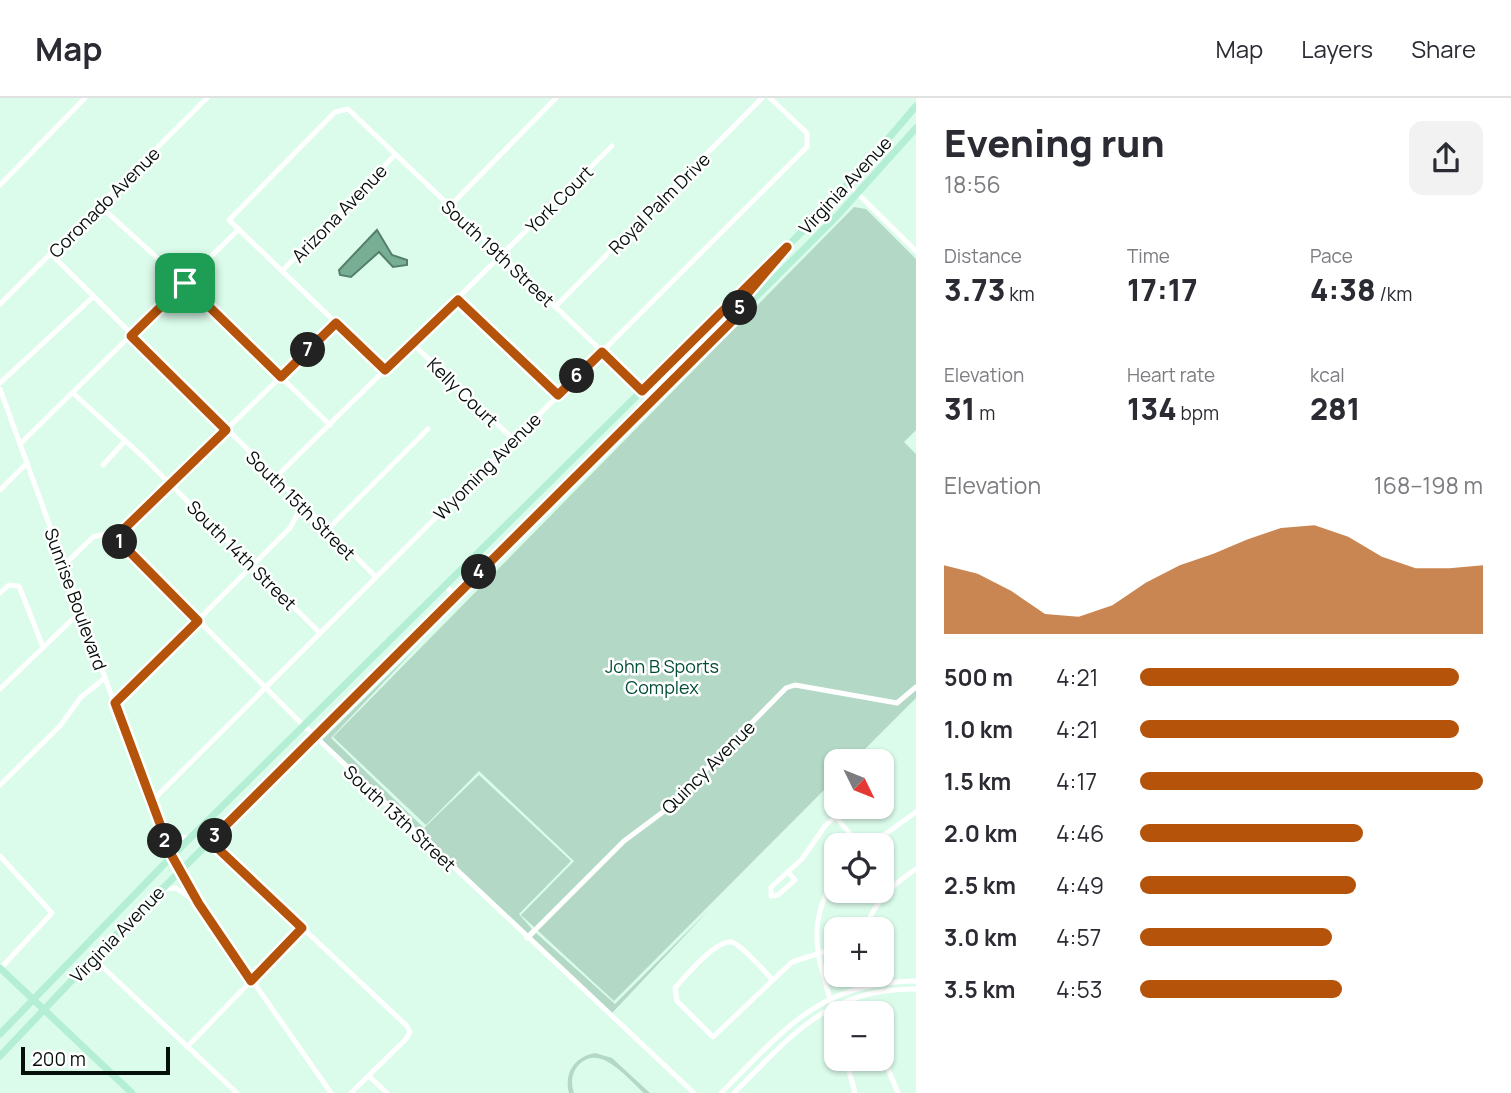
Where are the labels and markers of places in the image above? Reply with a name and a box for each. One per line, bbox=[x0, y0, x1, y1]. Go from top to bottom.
pin bbox=[155, 253, 215, 313]
pin: 5 bbox=[722, 290, 758, 326]
pin: 7 bbox=[290, 332, 326, 368]
pin: 6 bbox=[560, 358, 594, 394]
pin: 1 bbox=[102, 524, 138, 560]
pin: 4 bbox=[462, 554, 496, 589]
pin: 3 bbox=[198, 818, 232, 854]
pin: 2 bbox=[148, 824, 182, 858]

